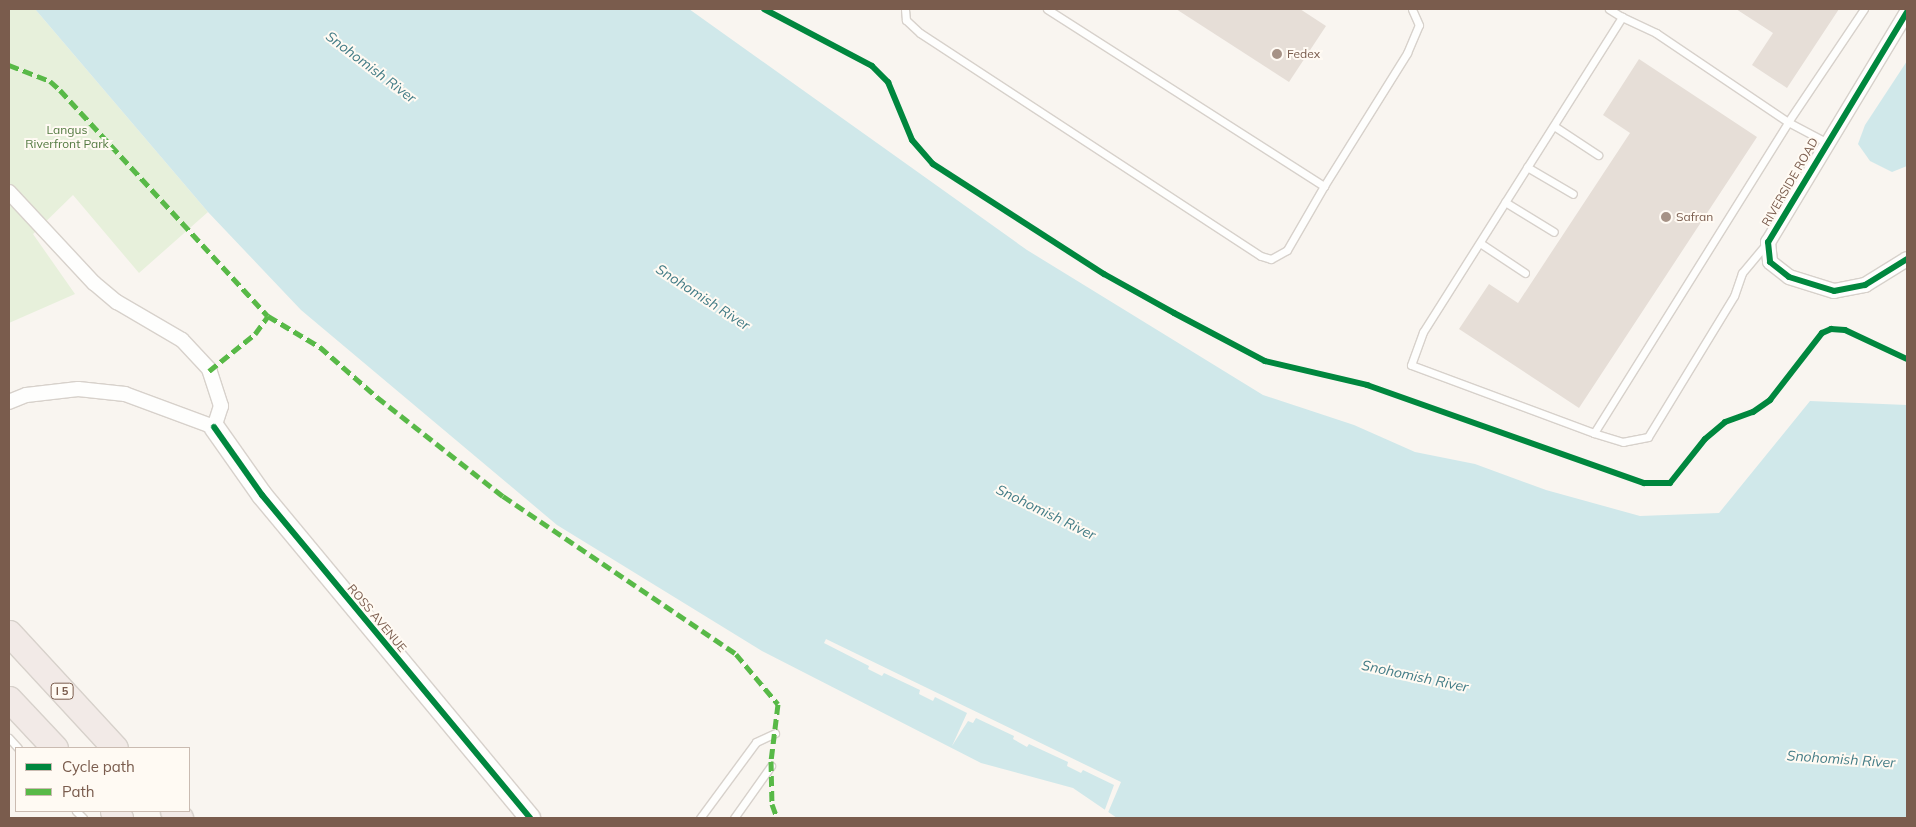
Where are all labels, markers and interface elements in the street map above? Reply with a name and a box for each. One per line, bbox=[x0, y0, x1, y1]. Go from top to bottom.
water label: Snohomish River bbox=[323, 28, 419, 106]
place label: Fedex bbox=[1287, 47, 1320, 61]
marker: Fedex bbox=[1271, 48, 1283, 60]
park label: Langus Riverfront Park bbox=[25, 123, 109, 151]
street label: RIVERSIDE ROAD bbox=[1759, 135, 1821, 229]
place label: Safran bbox=[1676, 210, 1713, 224]
marker: Safran bbox=[1660, 211, 1672, 223]
water label: Snohomish River bbox=[653, 260, 753, 334]
water label: Snohomish River bbox=[994, 481, 1098, 543]
street label: ROSS AVENUE bbox=[344, 581, 410, 655]
water label: Snohomish River bbox=[1360, 656, 1470, 696]
road number: I 5 bbox=[50, 682, 74, 699]
legend bbox=[15, 747, 190, 812]
water label: Snohomish River bbox=[1786, 747, 1896, 771]
text: Cycle path bbox=[62, 757, 135, 776]
text: Path bbox=[62, 782, 94, 801]

